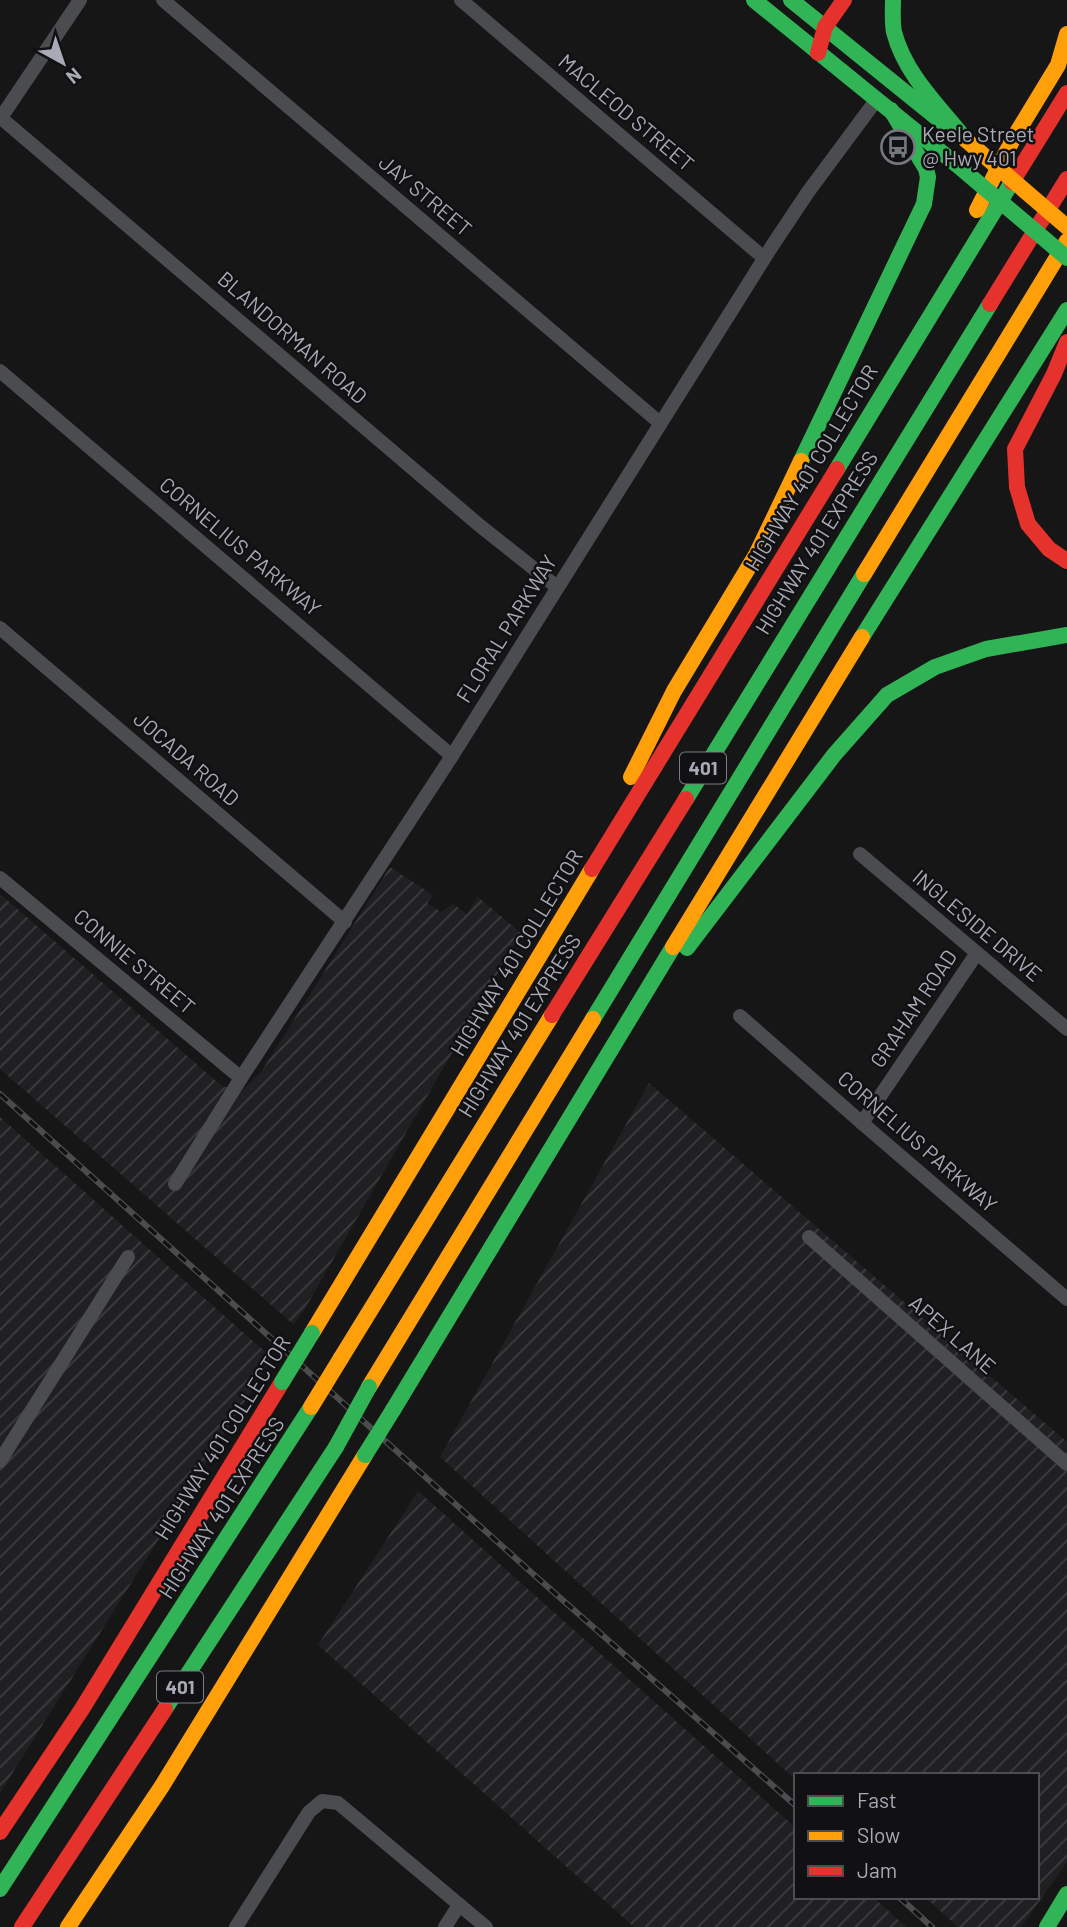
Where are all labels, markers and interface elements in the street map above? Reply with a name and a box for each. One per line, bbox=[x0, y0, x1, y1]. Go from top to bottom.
north arrow bbox=[28, 28, 98, 98]
street label: MACLEOD STREET bbox=[554, 48, 700, 176]
text: N bbox=[62, 64, 86, 89]
place label: Keele Street @ Hwy 401 bbox=[922, 121, 1034, 170]
bus stop icon: Keele Street @ Hwy 401 bbox=[879, 128, 917, 166]
street label: JAY STREET bbox=[375, 149, 477, 241]
street label: BLANDORMAN ROAD bbox=[213, 265, 373, 408]
street label: HIGHWAY 401 COLLECTOR bbox=[739, 360, 882, 575]
street label: HIGHWAY 401 EXPRESS bbox=[749, 446, 882, 638]
street label: CORNELIUS PARKWAY bbox=[155, 471, 327, 621]
street label: FLORAL PARKWAY bbox=[450, 550, 561, 707]
street label: JOCADA ROAD bbox=[129, 705, 245, 810]
road number: 401 bbox=[680, 752, 726, 783]
street label: HIGHWAY 401 COLLECTOR bbox=[444, 845, 587, 1060]
street label: INGLESIDE DRIVE bbox=[908, 864, 1048, 986]
street label: CONNIE STREET bbox=[69, 903, 201, 1019]
street label: HIGHWAY 401 EXPRESS bbox=[452, 929, 585, 1121]
street label: GRAHAM ROAD bbox=[864, 944, 961, 1072]
street label: CORNELIUS PARKWAY bbox=[833, 1065, 1003, 1217]
street label: APEX LANE bbox=[905, 1289, 1001, 1378]
street label: HIGHWAY 401 COLLECTOR bbox=[149, 1331, 295, 1544]
street label: HIGHWAY 401 EXPRESS bbox=[153, 1412, 289, 1603]
road number: 401 bbox=[157, 1672, 203, 1702]
legend bbox=[794, 1773, 1039, 1899]
text: Fast bbox=[857, 1787, 897, 1812]
text: Slow bbox=[857, 1822, 900, 1847]
text: Jam bbox=[857, 1857, 897, 1882]

